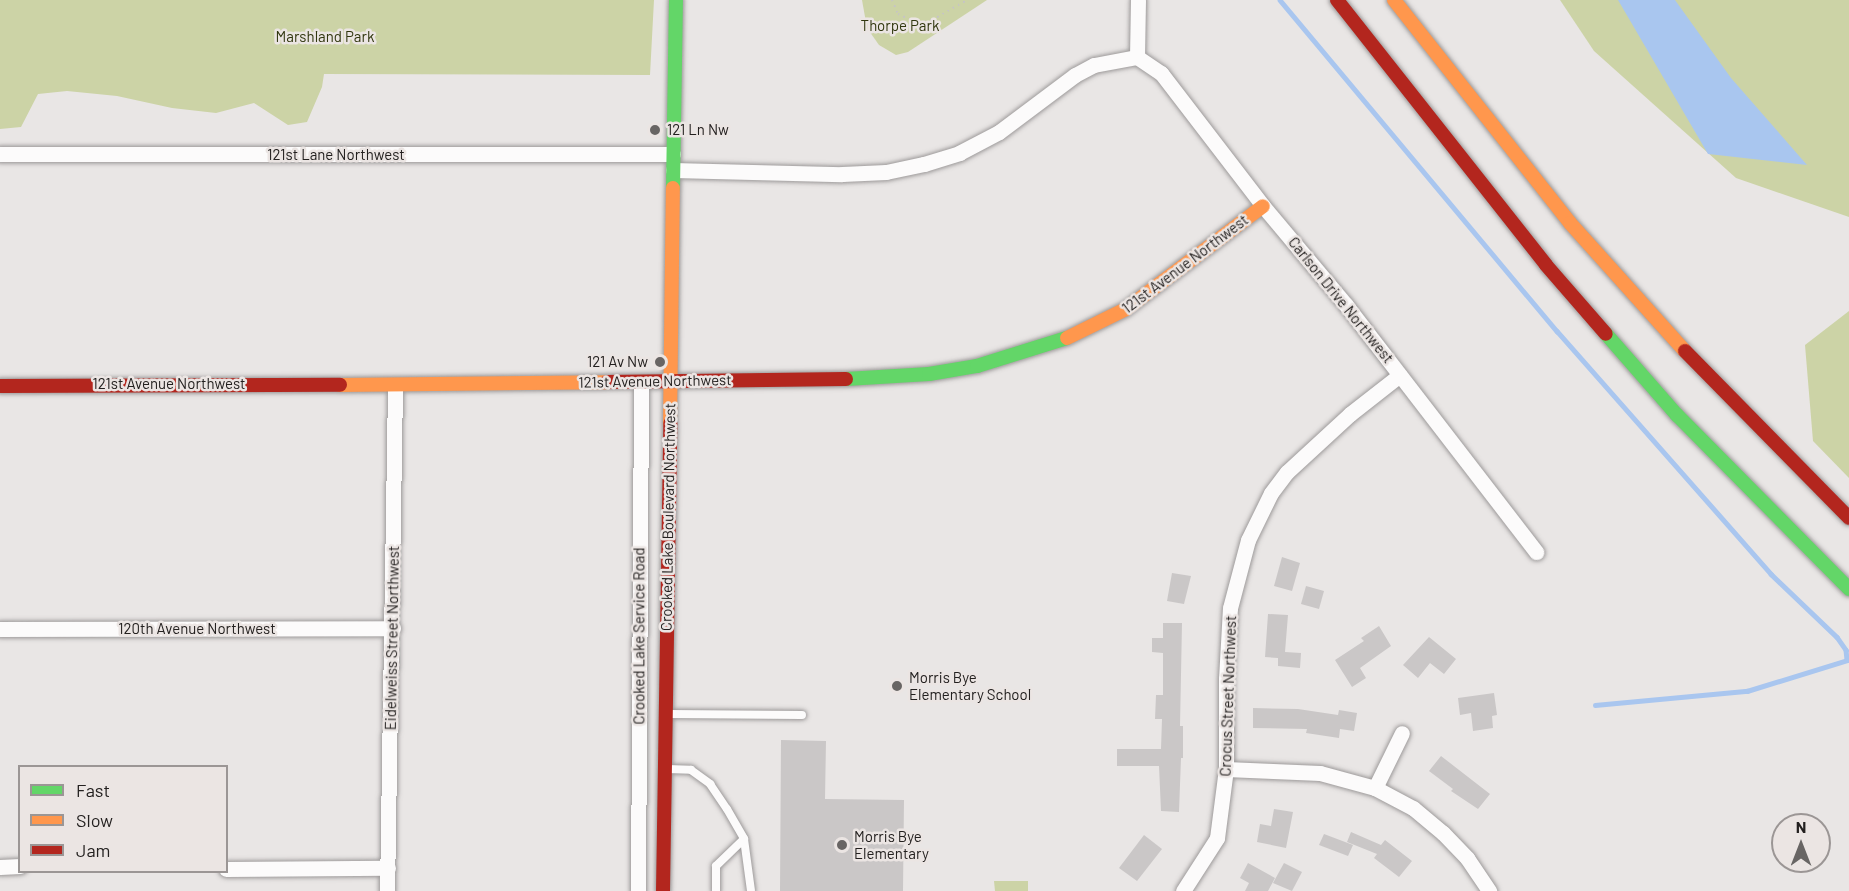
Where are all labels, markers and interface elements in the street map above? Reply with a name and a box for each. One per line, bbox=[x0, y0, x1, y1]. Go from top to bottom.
park label: Thorpe Park bbox=[861, 17, 939, 35]
park label: Marshland Park bbox=[276, 28, 374, 46]
place label: 121 Ln Nw bbox=[667, 121, 729, 139]
marker: 121 Ln Nw bbox=[648, 123, 662, 137]
street label: 121st Lane Northwest bbox=[267, 146, 405, 164]
street label: 121st Avenue Northwest bbox=[1118, 211, 1252, 317]
street label: Carlson Drive Northwest bbox=[1285, 233, 1397, 367]
place label: 121 Av Nw bbox=[587, 353, 648, 371]
marker: 121 Av Nw bbox=[653, 355, 667, 369]
street label: 121st Avenue Northwest bbox=[578, 371, 732, 391]
street label: 121st Avenue Northwest bbox=[92, 375, 246, 393]
street label: Crooked Lake Boulevard Northwest bbox=[657, 403, 679, 631]
street label: Eidelweiss Street Northwest bbox=[381, 546, 403, 730]
street label: Crooked Lake Service Road bbox=[630, 547, 648, 725]
street label: Crocus Street Northwest bbox=[1216, 615, 1240, 777]
street label: 120th Avenue Northwest bbox=[118, 620, 276, 638]
place label: Morris Bye Elementary School bbox=[909, 668, 1031, 703]
marker: Morris Bye Elementary School bbox=[890, 679, 904, 693]
legend bbox=[18, 765, 228, 873]
text: Fast bbox=[76, 779, 110, 801]
text: Slow bbox=[76, 809, 113, 831]
north arrow bbox=[1771, 813, 1831, 873]
text: N bbox=[1796, 817, 1806, 836]
place label: Morris Bye Elementary bbox=[854, 827, 929, 862]
marker: Morris Bye Elementary bbox=[835, 838, 849, 852]
text: Jam bbox=[76, 839, 110, 861]

